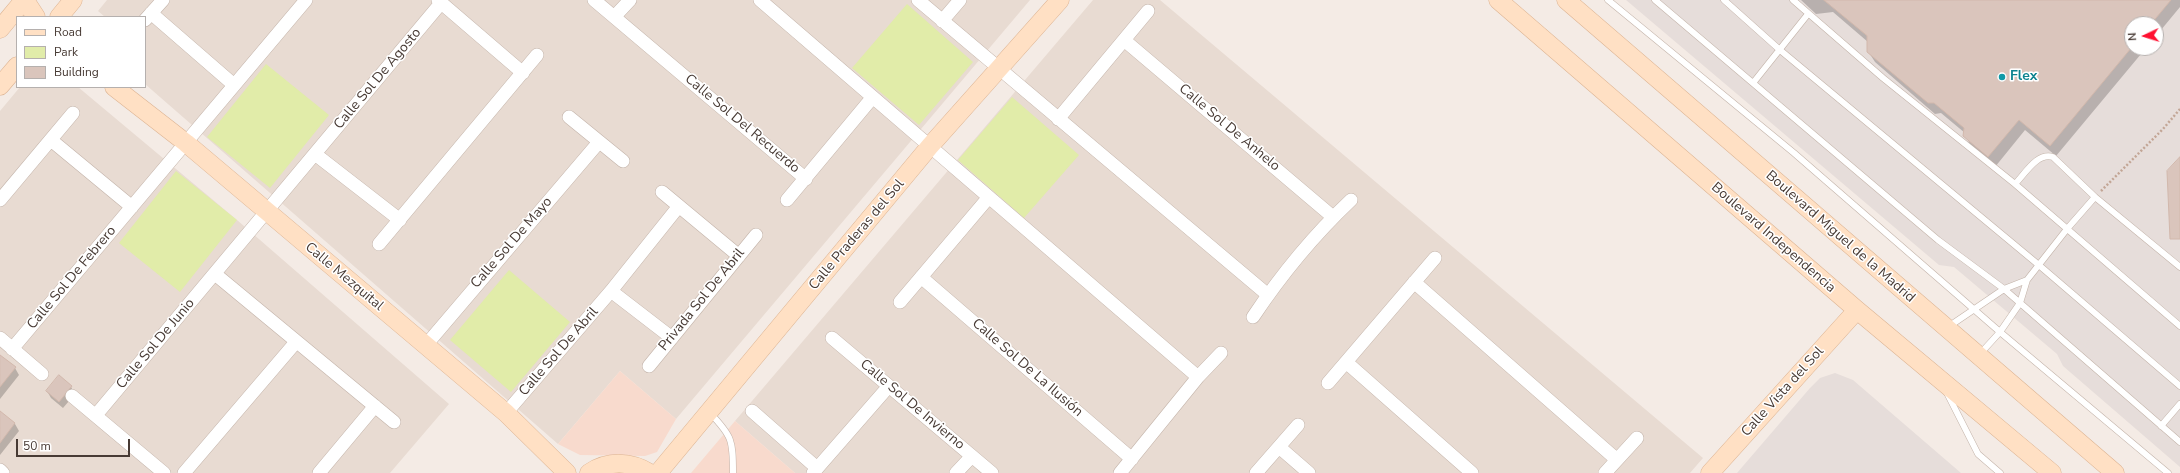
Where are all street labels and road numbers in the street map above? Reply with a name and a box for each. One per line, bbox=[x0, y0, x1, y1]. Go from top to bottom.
street label: Calle Sol De Agosto bbox=[331, 25, 425, 133]
street label: Calle Sol Del Recuerdo bbox=[681, 71, 803, 177]
street label: Calle Sol De Anhelo bbox=[1175, 81, 1283, 175]
street label: Boulevard Miguel de la Madrid bbox=[1762, 168, 1918, 306]
street label: Calle Praderas del Sol bbox=[806, 176, 908, 294]
street label: Boulevard Independencia bbox=[1707, 179, 1839, 297]
street label: Calle Sol De Mayo bbox=[468, 194, 556, 292]
street label: Calle Sol De Febrero bbox=[24, 223, 120, 333]
street label: Calle Mezquital bbox=[301, 239, 387, 315]
street label: Privada Sol De Abril bbox=[656, 245, 748, 355]
street label: Calle Sol De Junio bbox=[113, 295, 199, 393]
street label: Calle Sol De Abril bbox=[516, 304, 602, 400]
street label: Calle Sol De La Ilusión bbox=[968, 315, 1086, 421]
street label: Calle Vista del Sol bbox=[1738, 344, 1828, 440]
street label: Calle Sol De Invierno bbox=[856, 356, 968, 454]

